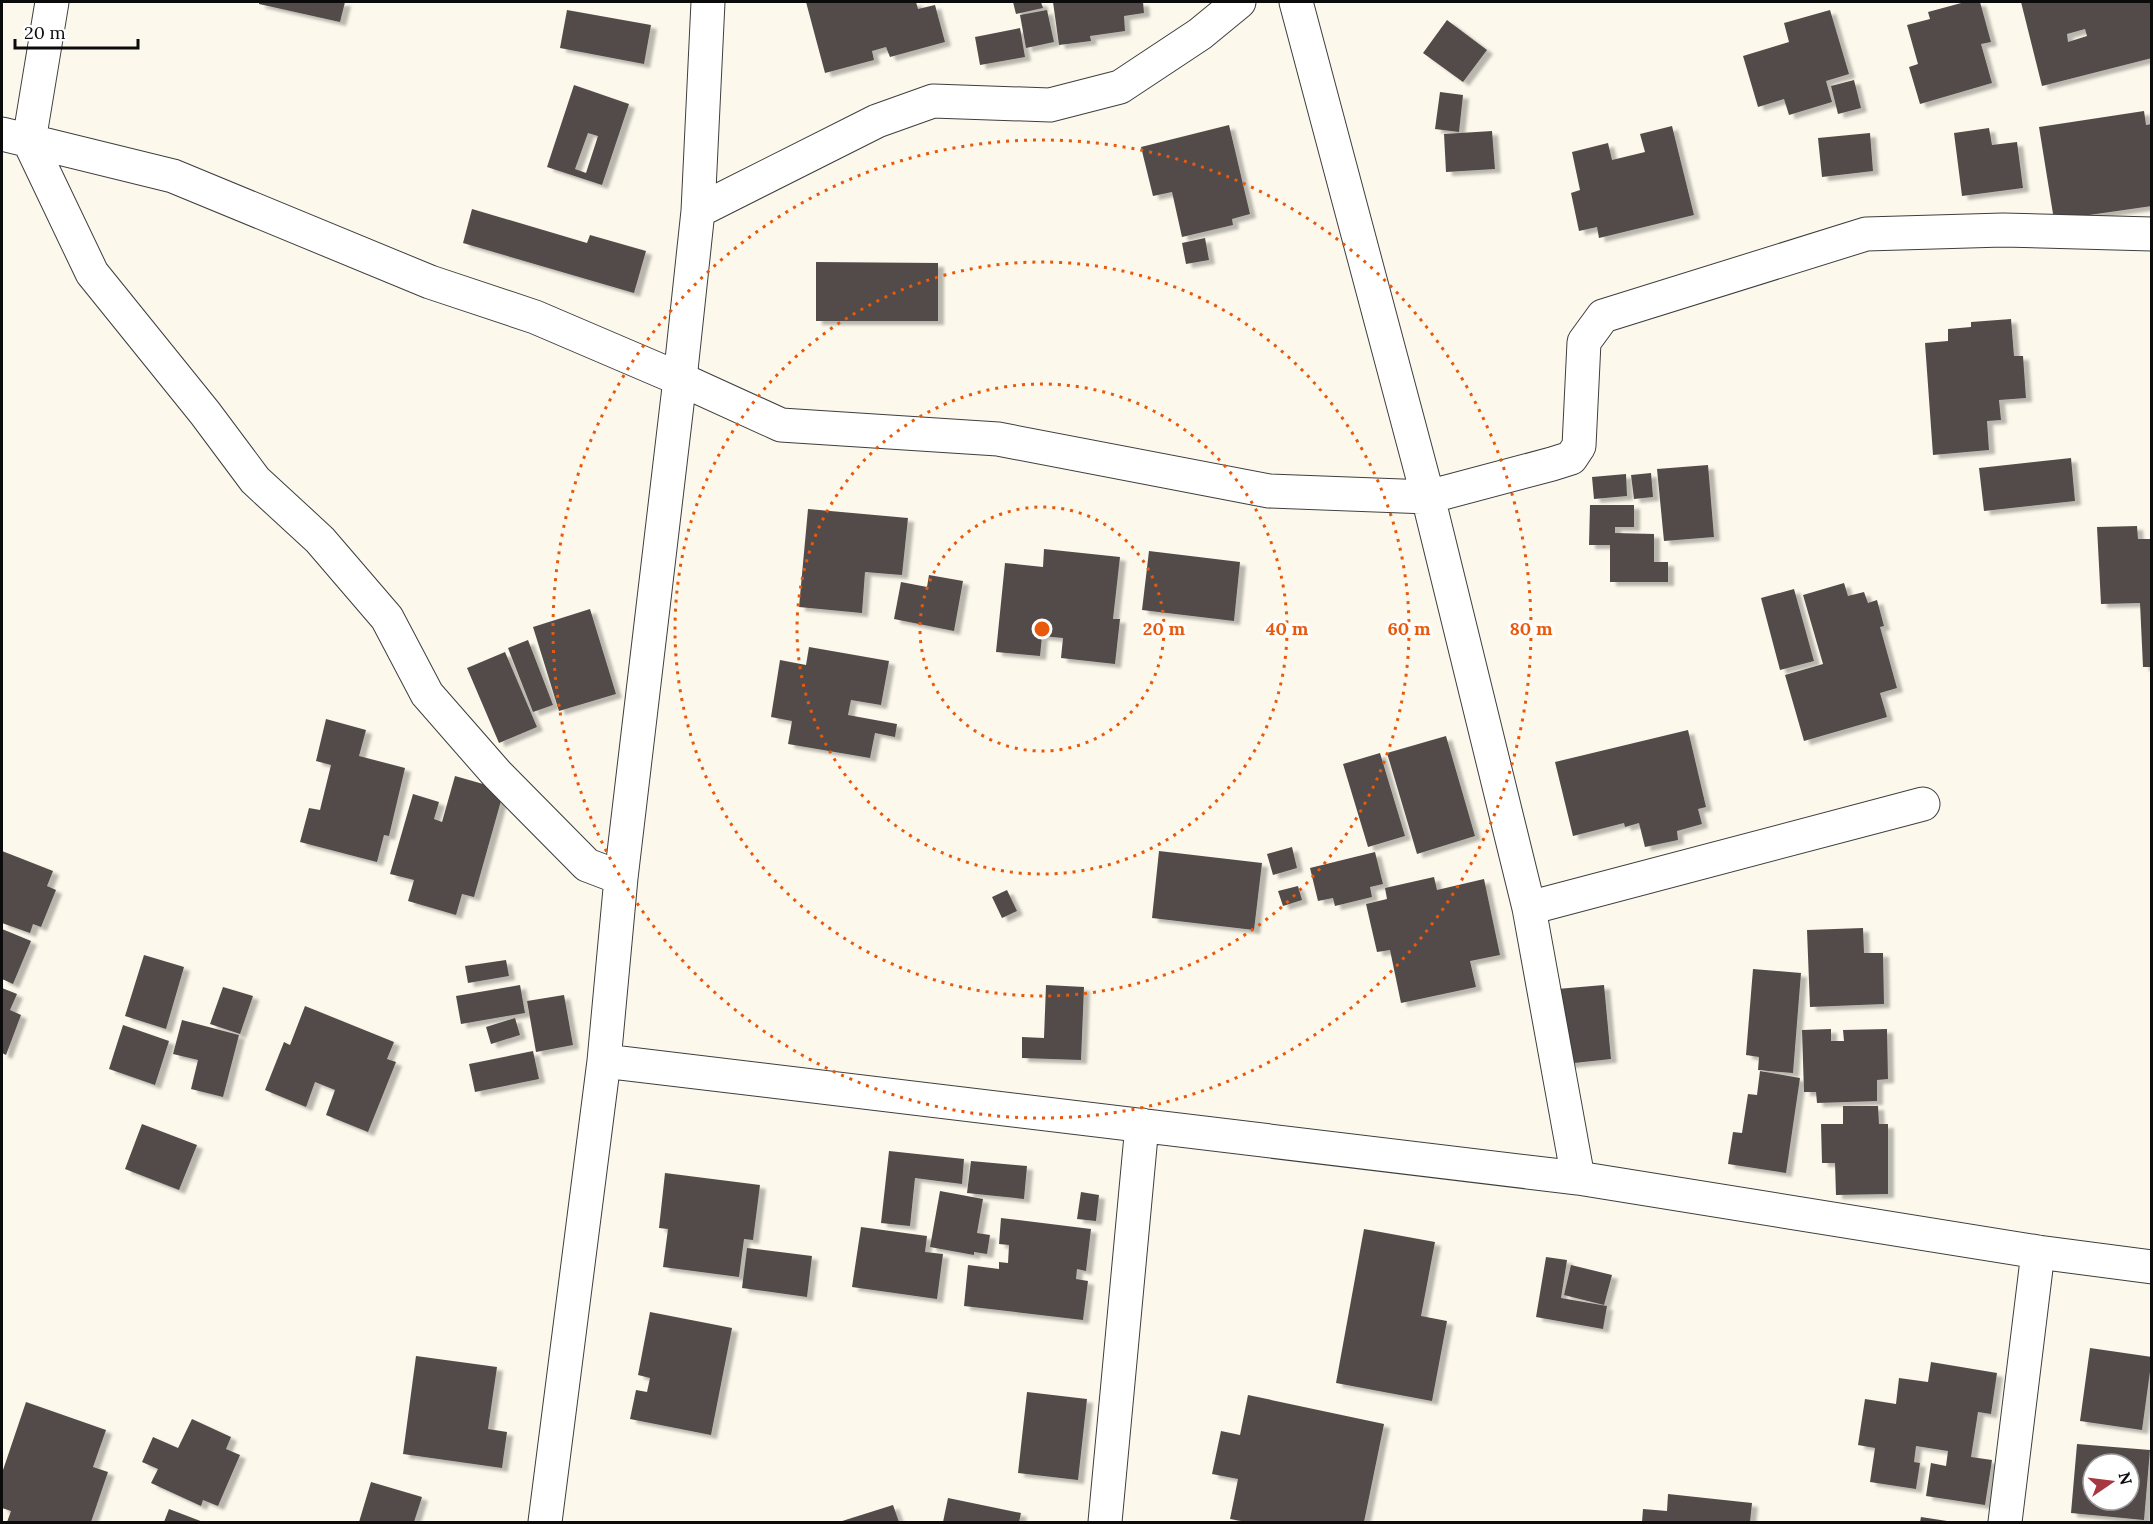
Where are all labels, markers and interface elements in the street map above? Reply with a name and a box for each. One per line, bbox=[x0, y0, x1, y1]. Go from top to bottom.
scale bar bbox=[15, 12, 138, 50]
text: 20 m bbox=[24, 21, 66, 44]
text: 20 m bbox=[1143, 617, 1186, 640]
text: 40 m bbox=[1266, 617, 1309, 640]
text: 60 m bbox=[1387, 617, 1431, 640]
text: 80 m bbox=[1509, 617, 1553, 640]
centre of rings bbox=[1032, 619, 1052, 639]
north arrow bbox=[2081, 1452, 2141, 1512]
text: N bbox=[2114, 1470, 2137, 1487]

